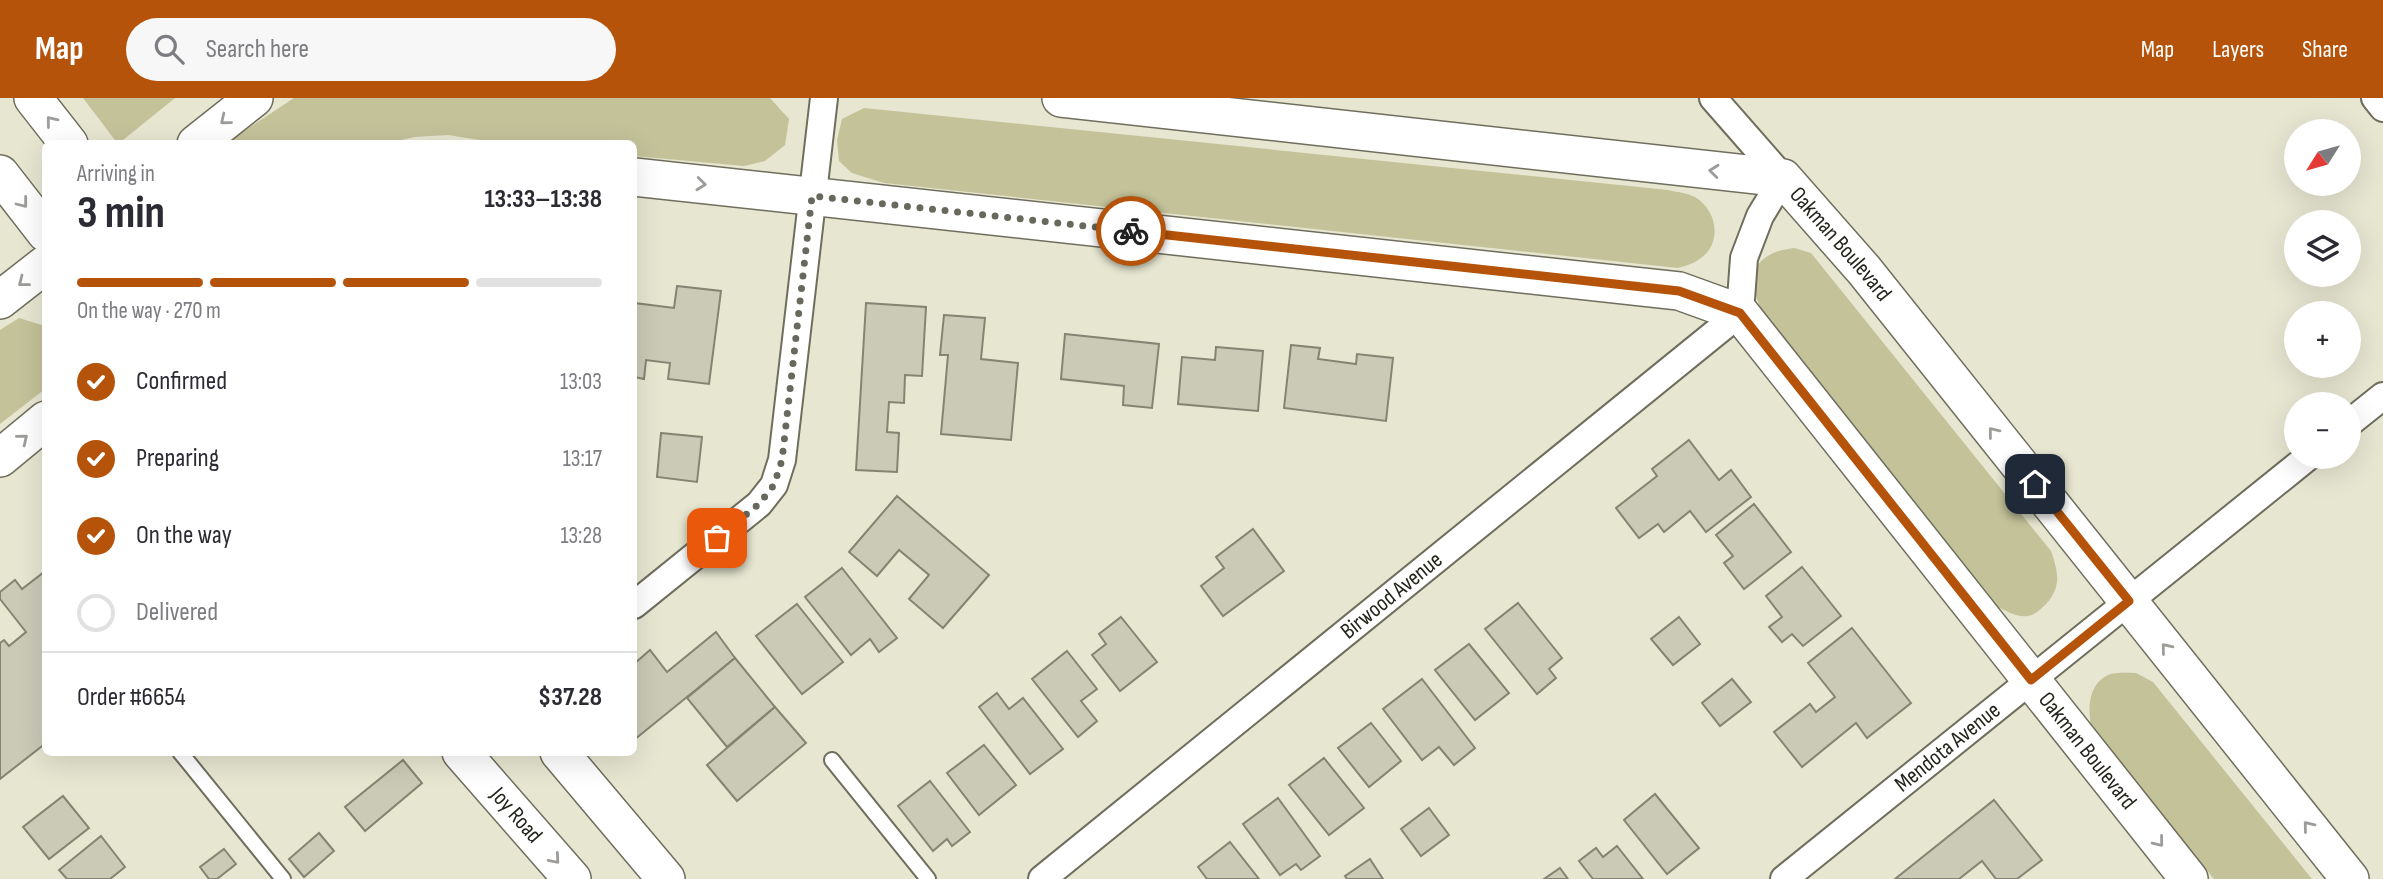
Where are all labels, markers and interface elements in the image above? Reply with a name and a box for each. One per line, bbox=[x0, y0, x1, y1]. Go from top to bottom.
search box bbox=[126, 18, 616, 81]
text: Map bbox=[35, 29, 84, 69]
icon: search bbox=[150, 30, 188, 68]
text: Search here bbox=[206, 34, 309, 65]
text: Map bbox=[2141, 35, 2174, 64]
text: Layers bbox=[2212, 35, 2264, 64]
text: Share bbox=[2302, 35, 2348, 64]
one-way arrow bbox=[220, 112, 232, 125]
one-way arrow bbox=[47, 116, 59, 129]
north arrow bbox=[2284, 119, 2361, 196]
map controls bbox=[2284, 119, 2361, 469]
text: Arriving in bbox=[77, 160, 155, 188]
one-way arrow bbox=[1708, 163, 1720, 178]
one-way arrow bbox=[696, 177, 707, 192]
street label: Oakman Boulevard bbox=[1783, 181, 1897, 307]
text: 13:33–13:38 bbox=[484, 184, 602, 215]
text: 3 min bbox=[77, 186, 165, 241]
one-way arrow bbox=[14, 196, 27, 208]
courier bbox=[1096, 196, 1166, 266]
button: layers bbox=[2284, 210, 2361, 287]
icon: bike bbox=[1112, 212, 1150, 250]
one-way arrow bbox=[18, 274, 30, 287]
text: On the way · 270 m bbox=[77, 297, 221, 325]
button: + bbox=[2284, 301, 2361, 378]
icon: check bbox=[77, 363, 115, 401]
text: Confirmed bbox=[136, 366, 227, 397]
text: 13:03 bbox=[560, 368, 602, 396]
button: − bbox=[2284, 392, 2361, 469]
one-way arrow bbox=[1989, 427, 2001, 440]
one-way arrow bbox=[14, 435, 27, 447]
icon: check bbox=[77, 440, 115, 478]
text: Preparing bbox=[136, 443, 219, 474]
text: 13:17 bbox=[563, 445, 602, 473]
pin bbox=[2005, 454, 2065, 514]
icon: home bbox=[2016, 465, 2054, 503]
pin bbox=[687, 508, 747, 568]
icon: check bbox=[77, 517, 115, 555]
icon: bag bbox=[698, 519, 736, 557]
text: On the way bbox=[136, 520, 232, 551]
text: 13:28 bbox=[560, 522, 602, 550]
street label: Birwood Avenue bbox=[1335, 546, 1448, 645]
text: Delivered bbox=[136, 597, 218, 628]
one-way arrow bbox=[2161, 643, 2174, 655]
text: Order #6654 bbox=[77, 682, 186, 713]
text: $37.28 bbox=[538, 682, 602, 713]
street label: Oakman Boulevard bbox=[2032, 687, 2142, 815]
street label: Mendota Avenue bbox=[1889, 696, 2006, 798]
street label: Joy Road bbox=[484, 781, 548, 849]
one-way arrow bbox=[2303, 821, 2316, 833]
one-way arrow bbox=[2151, 834, 2164, 846]
one-way arrow bbox=[546, 851, 559, 864]

